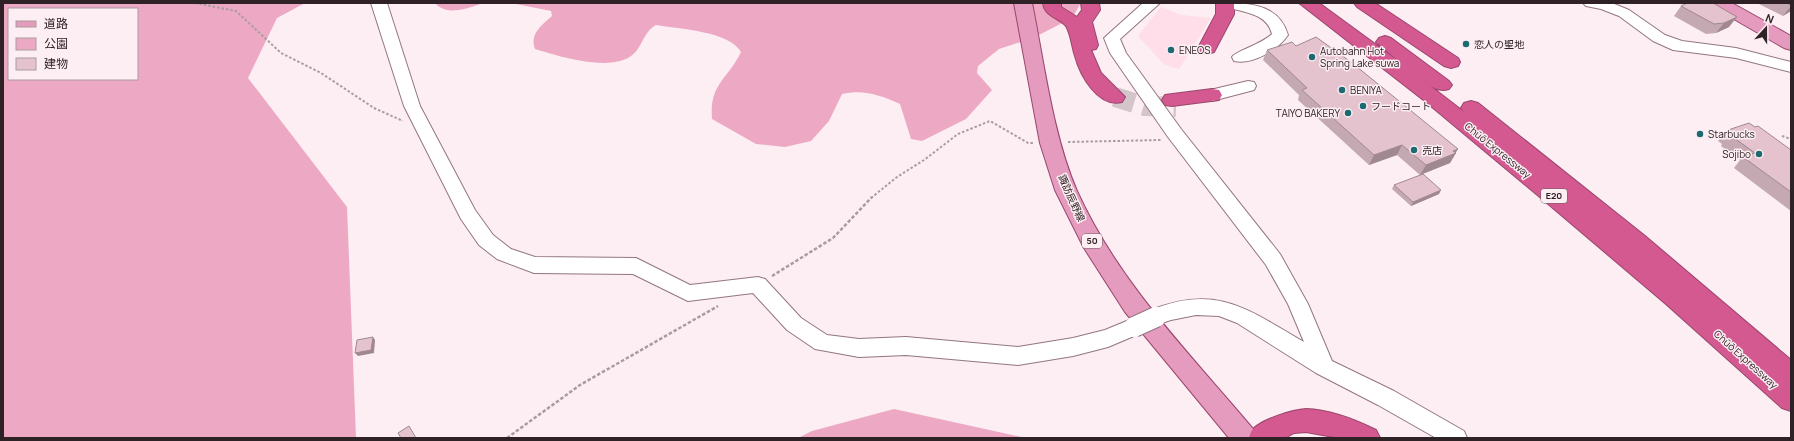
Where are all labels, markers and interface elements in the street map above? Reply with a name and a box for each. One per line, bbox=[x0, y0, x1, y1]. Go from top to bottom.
legend bbox=[8, 8, 138, 80]
north arrow bbox=[1746, 8, 1786, 48]
text: N bbox=[1763, 10, 1776, 27]
text: 道路 bbox=[44, 15, 68, 32]
text: 公園 bbox=[44, 35, 68, 52]
place label: 恋人の聖地 bbox=[1474, 37, 1525, 51]
marker: 恋人の聖地 bbox=[1461, 39, 1471, 49]
place label: ENEOS bbox=[1179, 43, 1210, 57]
place label: Autobahn Hot Spring Lake suwa bbox=[1320, 44, 1399, 70]
marker: ENEOS bbox=[1166, 45, 1176, 55]
marker: Autobahn Hot Spring Lake suwa bbox=[1307, 52, 1317, 62]
text: 建物 bbox=[44, 55, 68, 72]
place label: BENIYA bbox=[1350, 83, 1382, 97]
marker: BENIYA bbox=[1337, 85, 1347, 95]
place label: フードコート bbox=[1371, 99, 1431, 113]
marker: フードコート bbox=[1358, 101, 1368, 111]
place label: TAIYO BAKERY bbox=[1276, 106, 1340, 120]
marker: TAIYO BAKERY bbox=[1343, 108, 1353, 118]
street label: Chūō Expressway bbox=[1462, 119, 1535, 182]
place label: Starbucks bbox=[1708, 127, 1755, 141]
marker: Starbucks bbox=[1695, 129, 1705, 139]
place label: 売店 bbox=[1422, 143, 1442, 157]
marker: 売店 bbox=[1409, 145, 1419, 155]
place label: Sojibo bbox=[1722, 147, 1751, 161]
marker: Sojibo bbox=[1754, 149, 1764, 159]
street label: 諏訪辰野線 bbox=[1055, 172, 1089, 224]
road number: E20 bbox=[1541, 189, 1567, 203]
road number: 50 bbox=[1082, 234, 1102, 248]
street label: Chūō Expressway bbox=[1711, 327, 1781, 392]

